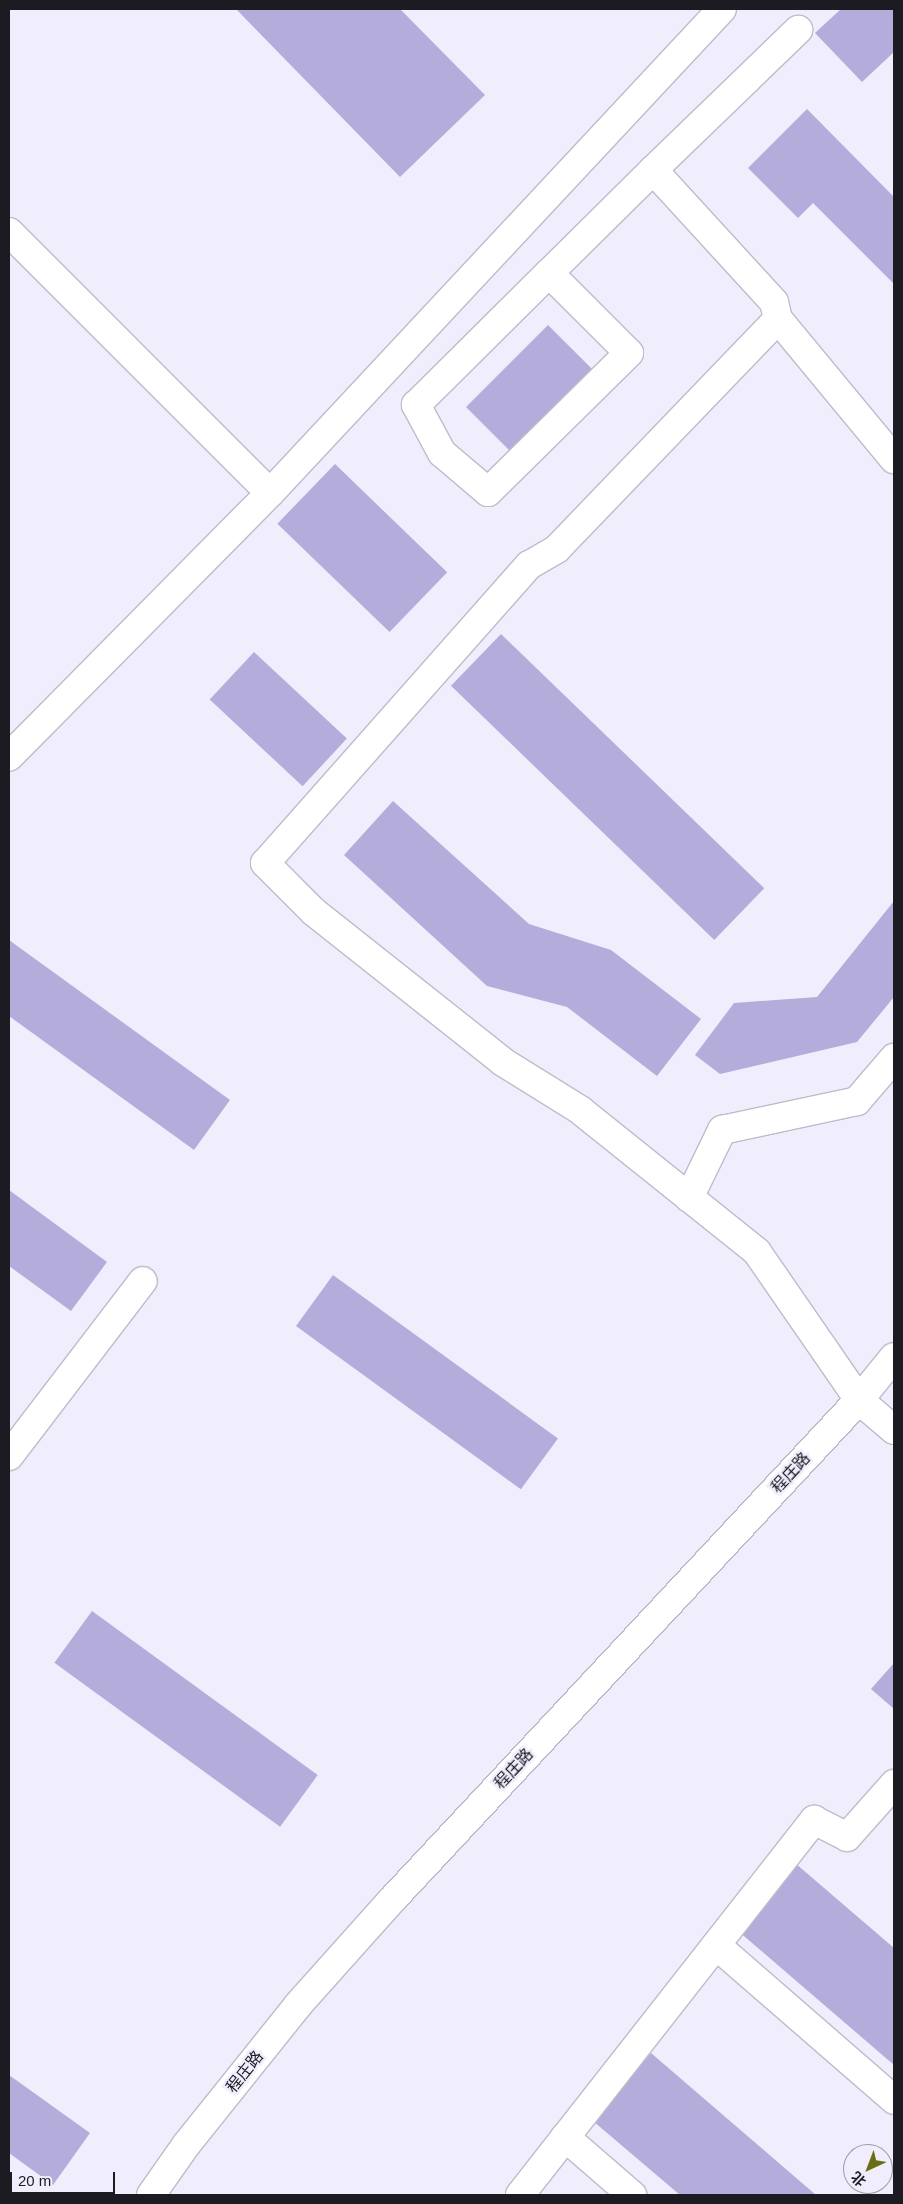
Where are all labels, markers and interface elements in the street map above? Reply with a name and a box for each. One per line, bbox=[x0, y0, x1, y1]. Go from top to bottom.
street label: 程庄路 bbox=[768, 1449, 814, 1497]
street label: 程庄路 bbox=[491, 1745, 537, 1793]
street label: 程庄路 bbox=[222, 2047, 268, 2097]
north arrow bbox=[843, 2144, 893, 2194]
scale bar bbox=[12, 2162, 118, 2194]
text: 北 bbox=[848, 2169, 869, 2190]
text: 20 m bbox=[18, 2172, 51, 2189]

